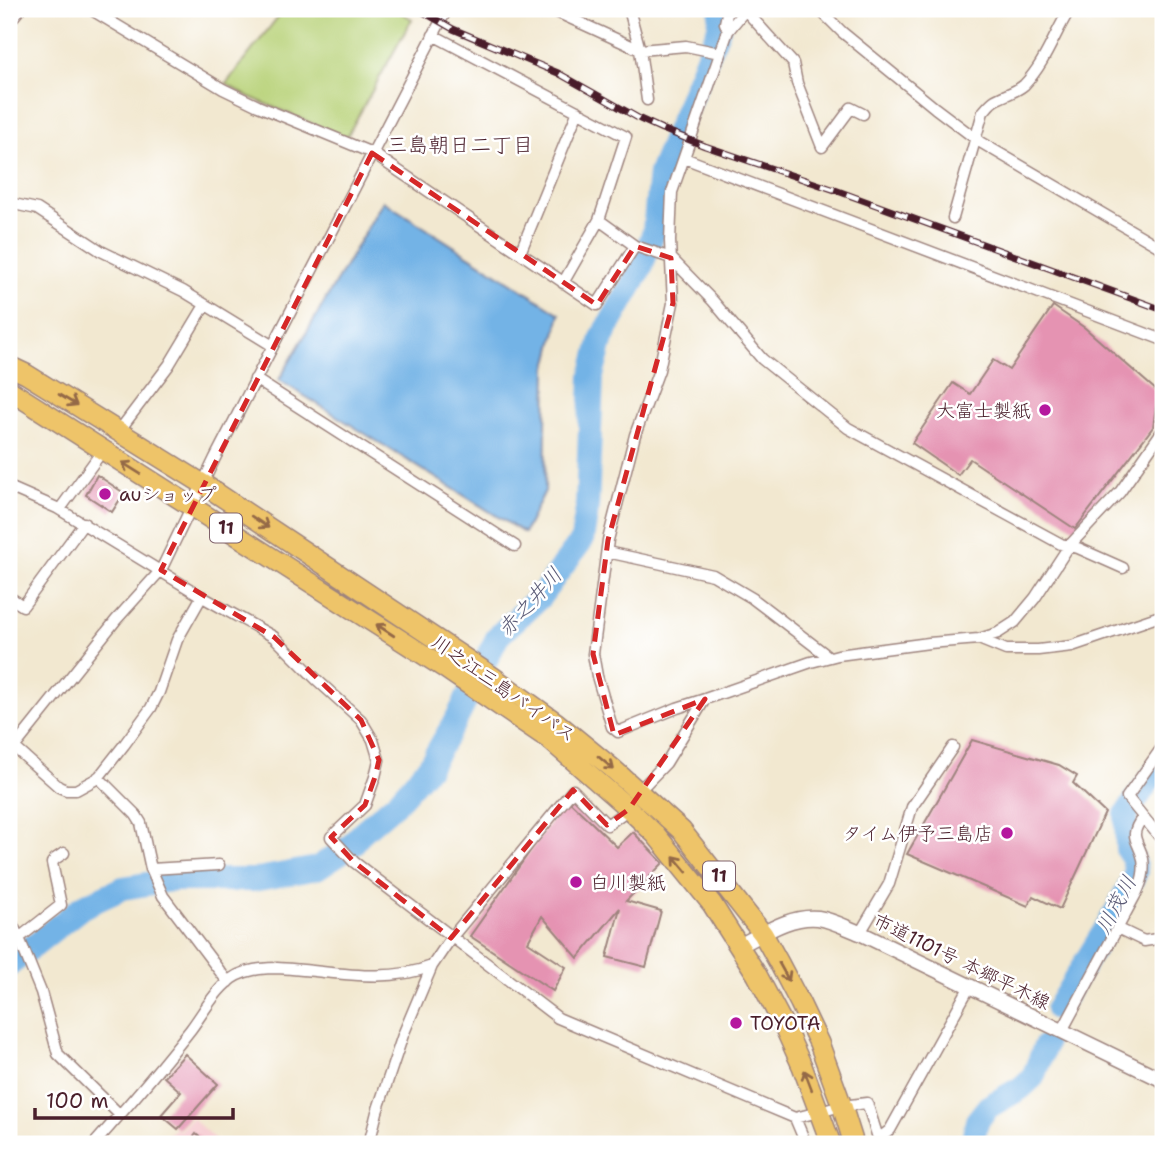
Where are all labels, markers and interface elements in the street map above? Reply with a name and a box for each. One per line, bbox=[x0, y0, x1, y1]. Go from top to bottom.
district label: 三島朝日二丁目 bbox=[387, 131, 534, 159]
one-way arrow bbox=[57, 394, 77, 408]
place label: 大富士製紙 bbox=[936, 398, 1031, 423]
marker: 大富士製紙 bbox=[1037, 402, 1053, 418]
one-way arrow bbox=[122, 461, 142, 475]
place label: auショップ bbox=[119, 482, 217, 507]
marker: auショップ bbox=[97, 486, 113, 502]
road number: 11 bbox=[210, 514, 242, 542]
one-way arrow bbox=[250, 515, 269, 529]
water label: 赤之井川 bbox=[491, 561, 569, 643]
one-way arrow bbox=[376, 622, 395, 637]
street label: 川之江三島バイパス bbox=[427, 629, 581, 748]
one-way arrow bbox=[596, 755, 614, 771]
place label: タイム伊予三島店 bbox=[843, 821, 993, 846]
marker: タイム伊予三島店 bbox=[999, 825, 1015, 841]
one-way arrow bbox=[672, 855, 688, 873]
road number: 11 bbox=[703, 862, 735, 890]
place label: 白川製紙 bbox=[590, 870, 666, 895]
water label: 川茂川 bbox=[1089, 871, 1143, 939]
marker: 白川製紙 bbox=[568, 874, 584, 890]
street label: 市道1101号 本郷平木線 bbox=[869, 908, 1054, 1015]
one-way arrow bbox=[778, 961, 791, 982]
place label: TOYOTA bbox=[750, 1011, 821, 1036]
marker: TOYOTA bbox=[728, 1015, 744, 1031]
one-way arrow bbox=[800, 1070, 813, 1092]
scale bar bbox=[35, 1076, 233, 1120]
text: 100 m bbox=[46, 1087, 109, 1115]

